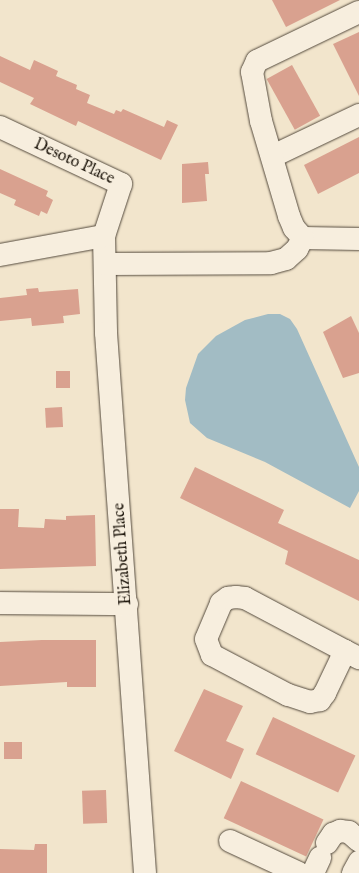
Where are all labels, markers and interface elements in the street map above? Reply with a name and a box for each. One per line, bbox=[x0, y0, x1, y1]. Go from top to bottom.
street label: Desoto Place bbox=[31, 135, 117, 189]
street label: Elizabeth Place bbox=[110, 502, 136, 606]

